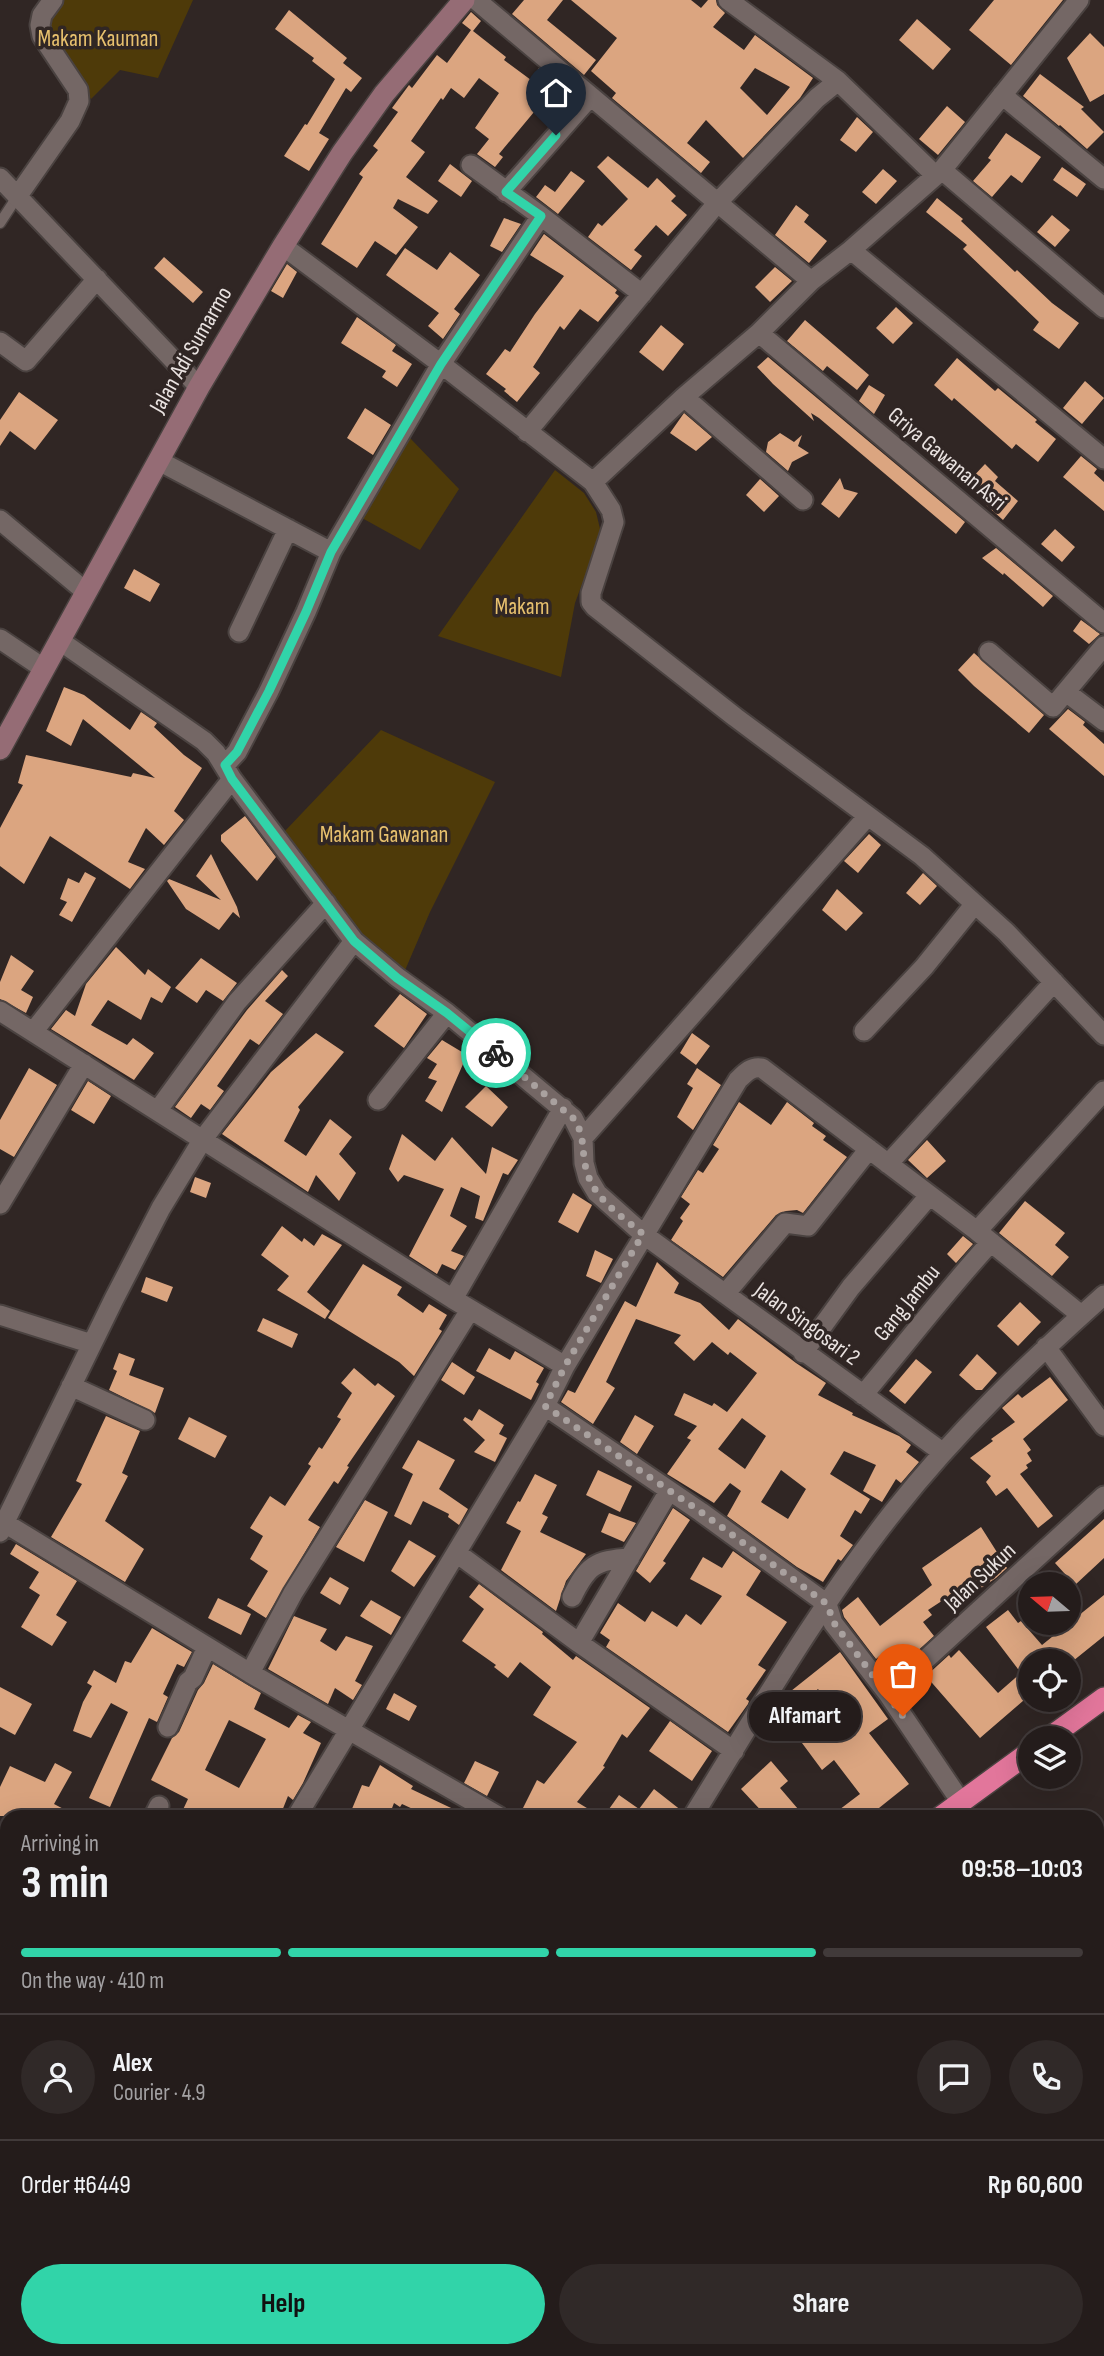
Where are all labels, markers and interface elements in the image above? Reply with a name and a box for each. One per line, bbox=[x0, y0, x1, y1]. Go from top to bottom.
park label: Makam Kauman bbox=[38, 25, 158, 53]
pin bbox=[526, 63, 586, 135]
icon: home bbox=[537, 74, 575, 112]
street label: Jalan Adi Sumarmo bbox=[143, 282, 238, 419]
street label: Griya Gawanan Asri bbox=[882, 401, 1012, 517]
park label: Makam bbox=[495, 593, 549, 621]
park label: Makam Gawanan bbox=[320, 821, 448, 849]
courier bbox=[461, 1018, 531, 1088]
icon: bike bbox=[477, 1034, 515, 1072]
street label: Gang Jambu bbox=[868, 1259, 946, 1347]
street label: Jalan Singosari 2 bbox=[748, 1276, 865, 1372]
street label: Jalan Sukun bbox=[938, 1537, 1022, 1618]
north arrow bbox=[1018, 1572, 1082, 1634]
map controls bbox=[1018, 1572, 1081, 1789]
pin bbox=[873, 1644, 933, 1716]
button: locate bbox=[1018, 1649, 1081, 1712]
icon: bag bbox=[884, 1655, 922, 1693]
callout: Alfamart bbox=[749, 1692, 861, 1740]
text: Alfamart bbox=[769, 1702, 841, 1730]
button: layers bbox=[1018, 1726, 1081, 1789]
text: Arriving in bbox=[21, 1830, 99, 1858]
text: 09:58–10:03 bbox=[962, 1854, 1083, 1885]
text: 3 min bbox=[21, 1856, 109, 1911]
text: On the way · 410 m bbox=[21, 1967, 164, 1995]
button: person bbox=[21, 2040, 95, 2114]
button: chat bbox=[917, 2040, 991, 2114]
button: phone bbox=[1009, 2040, 1083, 2114]
text: Alex bbox=[113, 2048, 153, 2079]
text: Courier · 4.9 bbox=[113, 2079, 205, 2107]
text: Order #6449 bbox=[21, 2170, 131, 2201]
text: Rp 60,600 bbox=[988, 2170, 1083, 2201]
button: Help bbox=[21, 2264, 545, 2344]
button: Share bbox=[559, 2264, 1083, 2344]

